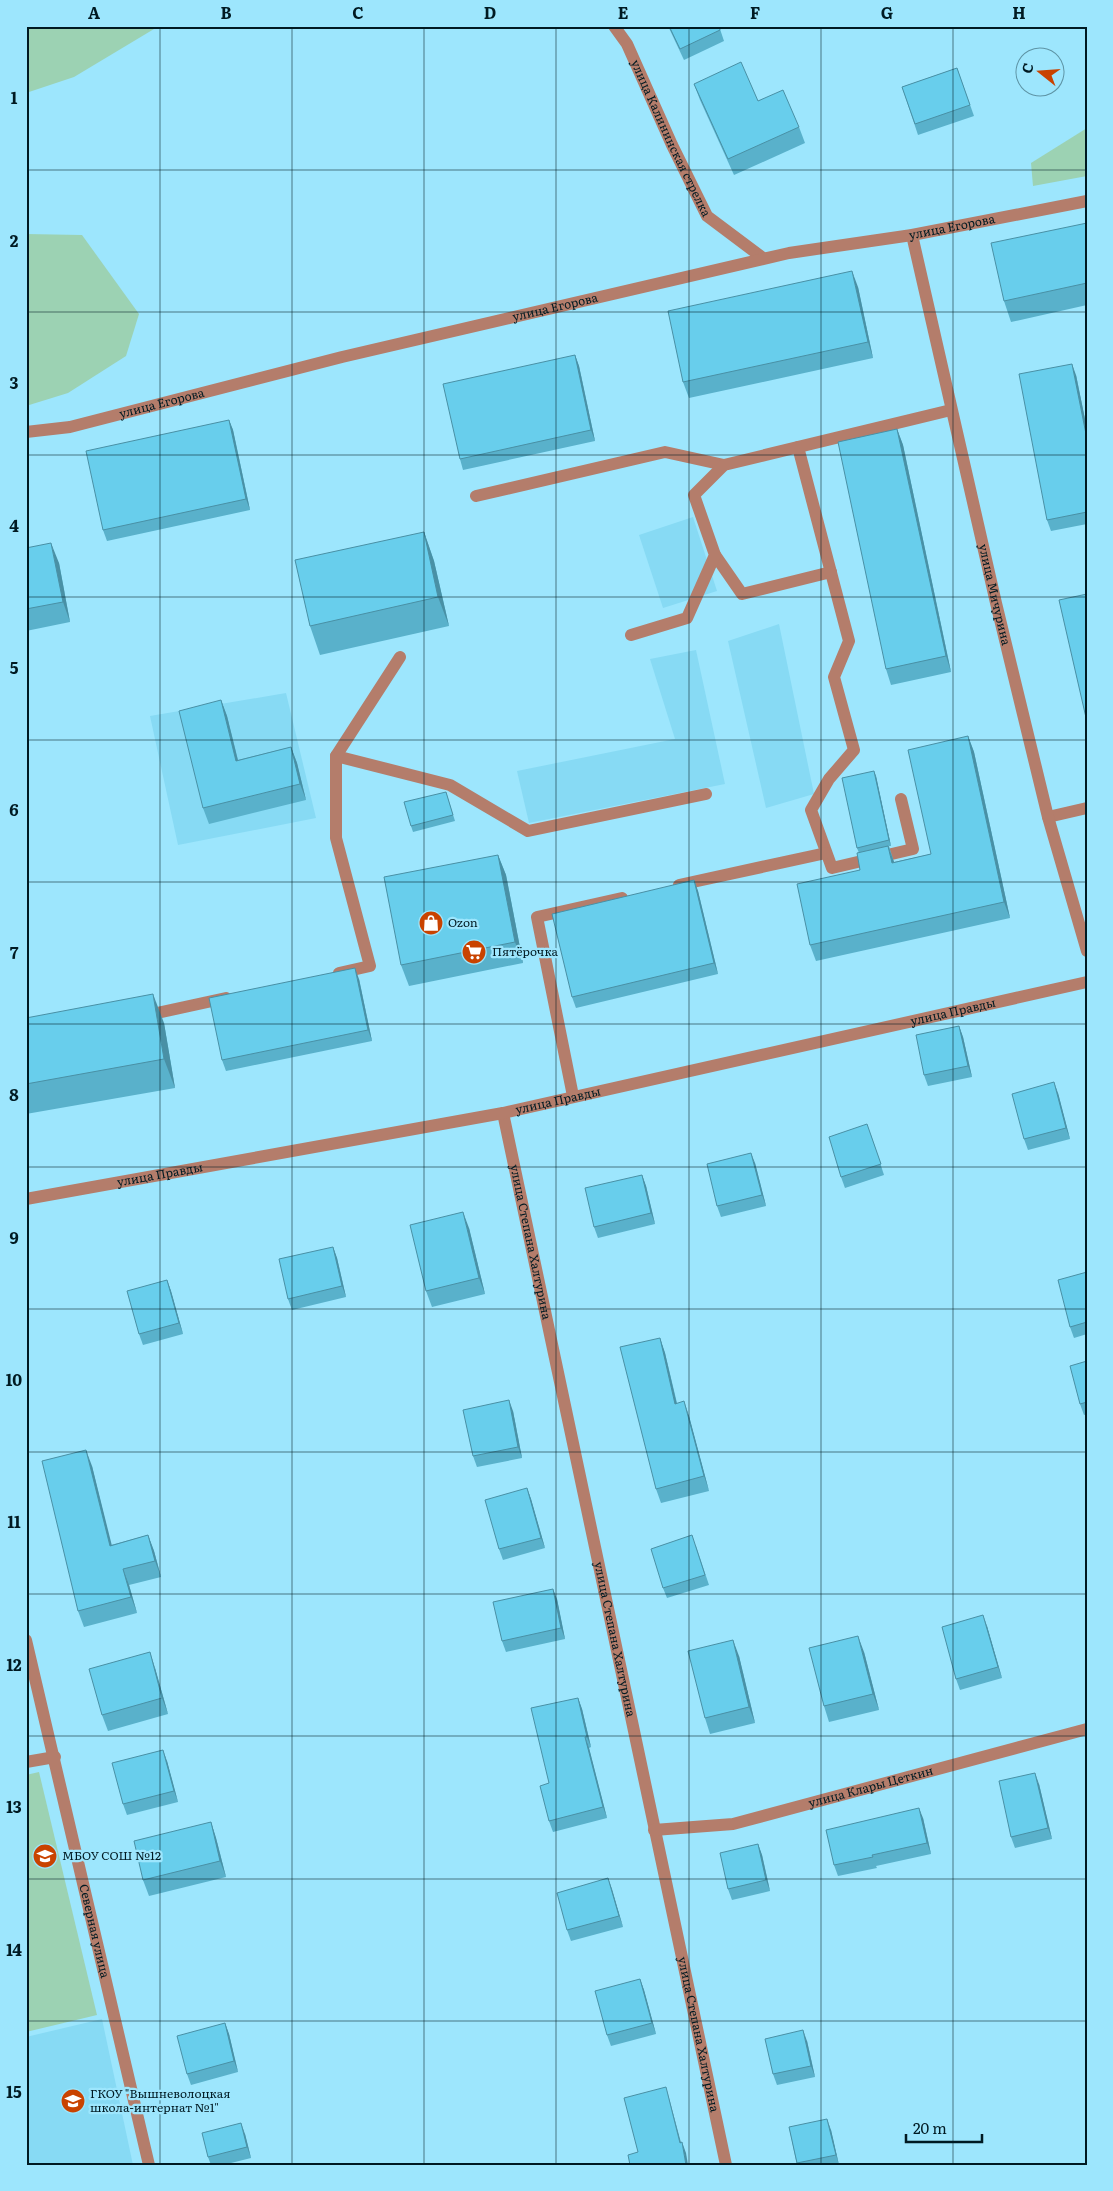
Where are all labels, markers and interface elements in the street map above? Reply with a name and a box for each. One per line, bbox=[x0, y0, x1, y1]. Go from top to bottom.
text: A bbox=[88, 0, 100, 24]
text: B bbox=[220, 0, 232, 24]
text: C bbox=[352, 0, 364, 24]
text: D bbox=[484, 0, 496, 24]
text: E bbox=[618, 0, 629, 24]
text: F bbox=[750, 0, 760, 24]
text: G bbox=[881, 0, 893, 24]
text: H bbox=[1012, 0, 1026, 24]
north arrow bbox=[1016, 48, 1066, 98]
street label: улица Калининская стрелка bbox=[627, 56, 716, 220]
text: С bbox=[1016, 60, 1038, 76]
text: 1 bbox=[11, 85, 18, 109]
street label: улица Егорова bbox=[907, 209, 997, 243]
text: 2 bbox=[10, 228, 19, 252]
street label: улица Егорова bbox=[510, 288, 600, 325]
text: 3 bbox=[10, 370, 19, 394]
street label: улица Егорова bbox=[117, 383, 207, 422]
text: 4 bbox=[9, 513, 19, 537]
street label: улица Мичурина bbox=[975, 542, 1016, 648]
text: 5 bbox=[10, 655, 19, 679]
text: 6 bbox=[9, 797, 19, 821]
shop icon: Ozon bbox=[418, 910, 444, 936]
place label: Ozon bbox=[448, 913, 478, 931]
supermarket icon: Пятёрочка bbox=[461, 939, 487, 965]
text: 7 bbox=[10, 940, 19, 964]
place label: Пятёрочка bbox=[492, 942, 559, 960]
street label: улица Правды bbox=[908, 993, 997, 1029]
street label: улица Правды bbox=[513, 1081, 602, 1118]
text: 8 bbox=[9, 1082, 19, 1106]
street label: улица Правды bbox=[115, 1157, 204, 1190]
street label: улица Степана Халтурина bbox=[506, 1163, 557, 1322]
text: 9 bbox=[9, 1225, 19, 1249]
text: 10 bbox=[6, 1367, 22, 1391]
text: 11 bbox=[7, 1509, 21, 1533]
street label: улица Степана Халтурина bbox=[590, 1560, 641, 1719]
text: 12 bbox=[6, 1652, 22, 1676]
street label: улица Клары Цеткин bbox=[806, 1761, 935, 1811]
text: 13 bbox=[6, 1794, 22, 1818]
school or university icon: МБОУ СОШ №12 bbox=[32, 1843, 58, 1869]
place label: МБОУ СОШ №12 bbox=[62, 1846, 161, 1864]
street label: Северная улица bbox=[75, 1882, 115, 1980]
text: 14 bbox=[6, 1937, 22, 1961]
street label: улица Степана Халтурина bbox=[674, 1955, 725, 2114]
text: 15 bbox=[6, 2079, 22, 2103]
place label: ГКОУ "Вышневолоцкая школа-интернат №1" bbox=[90, 2084, 231, 2116]
school or university icon: ГКОУ "Вышневолоцкая школа-интернат №1" bbox=[60, 2088, 86, 2114]
scale bar bbox=[906, 2111, 982, 2143]
text: 20 m bbox=[913, 2116, 947, 2139]

